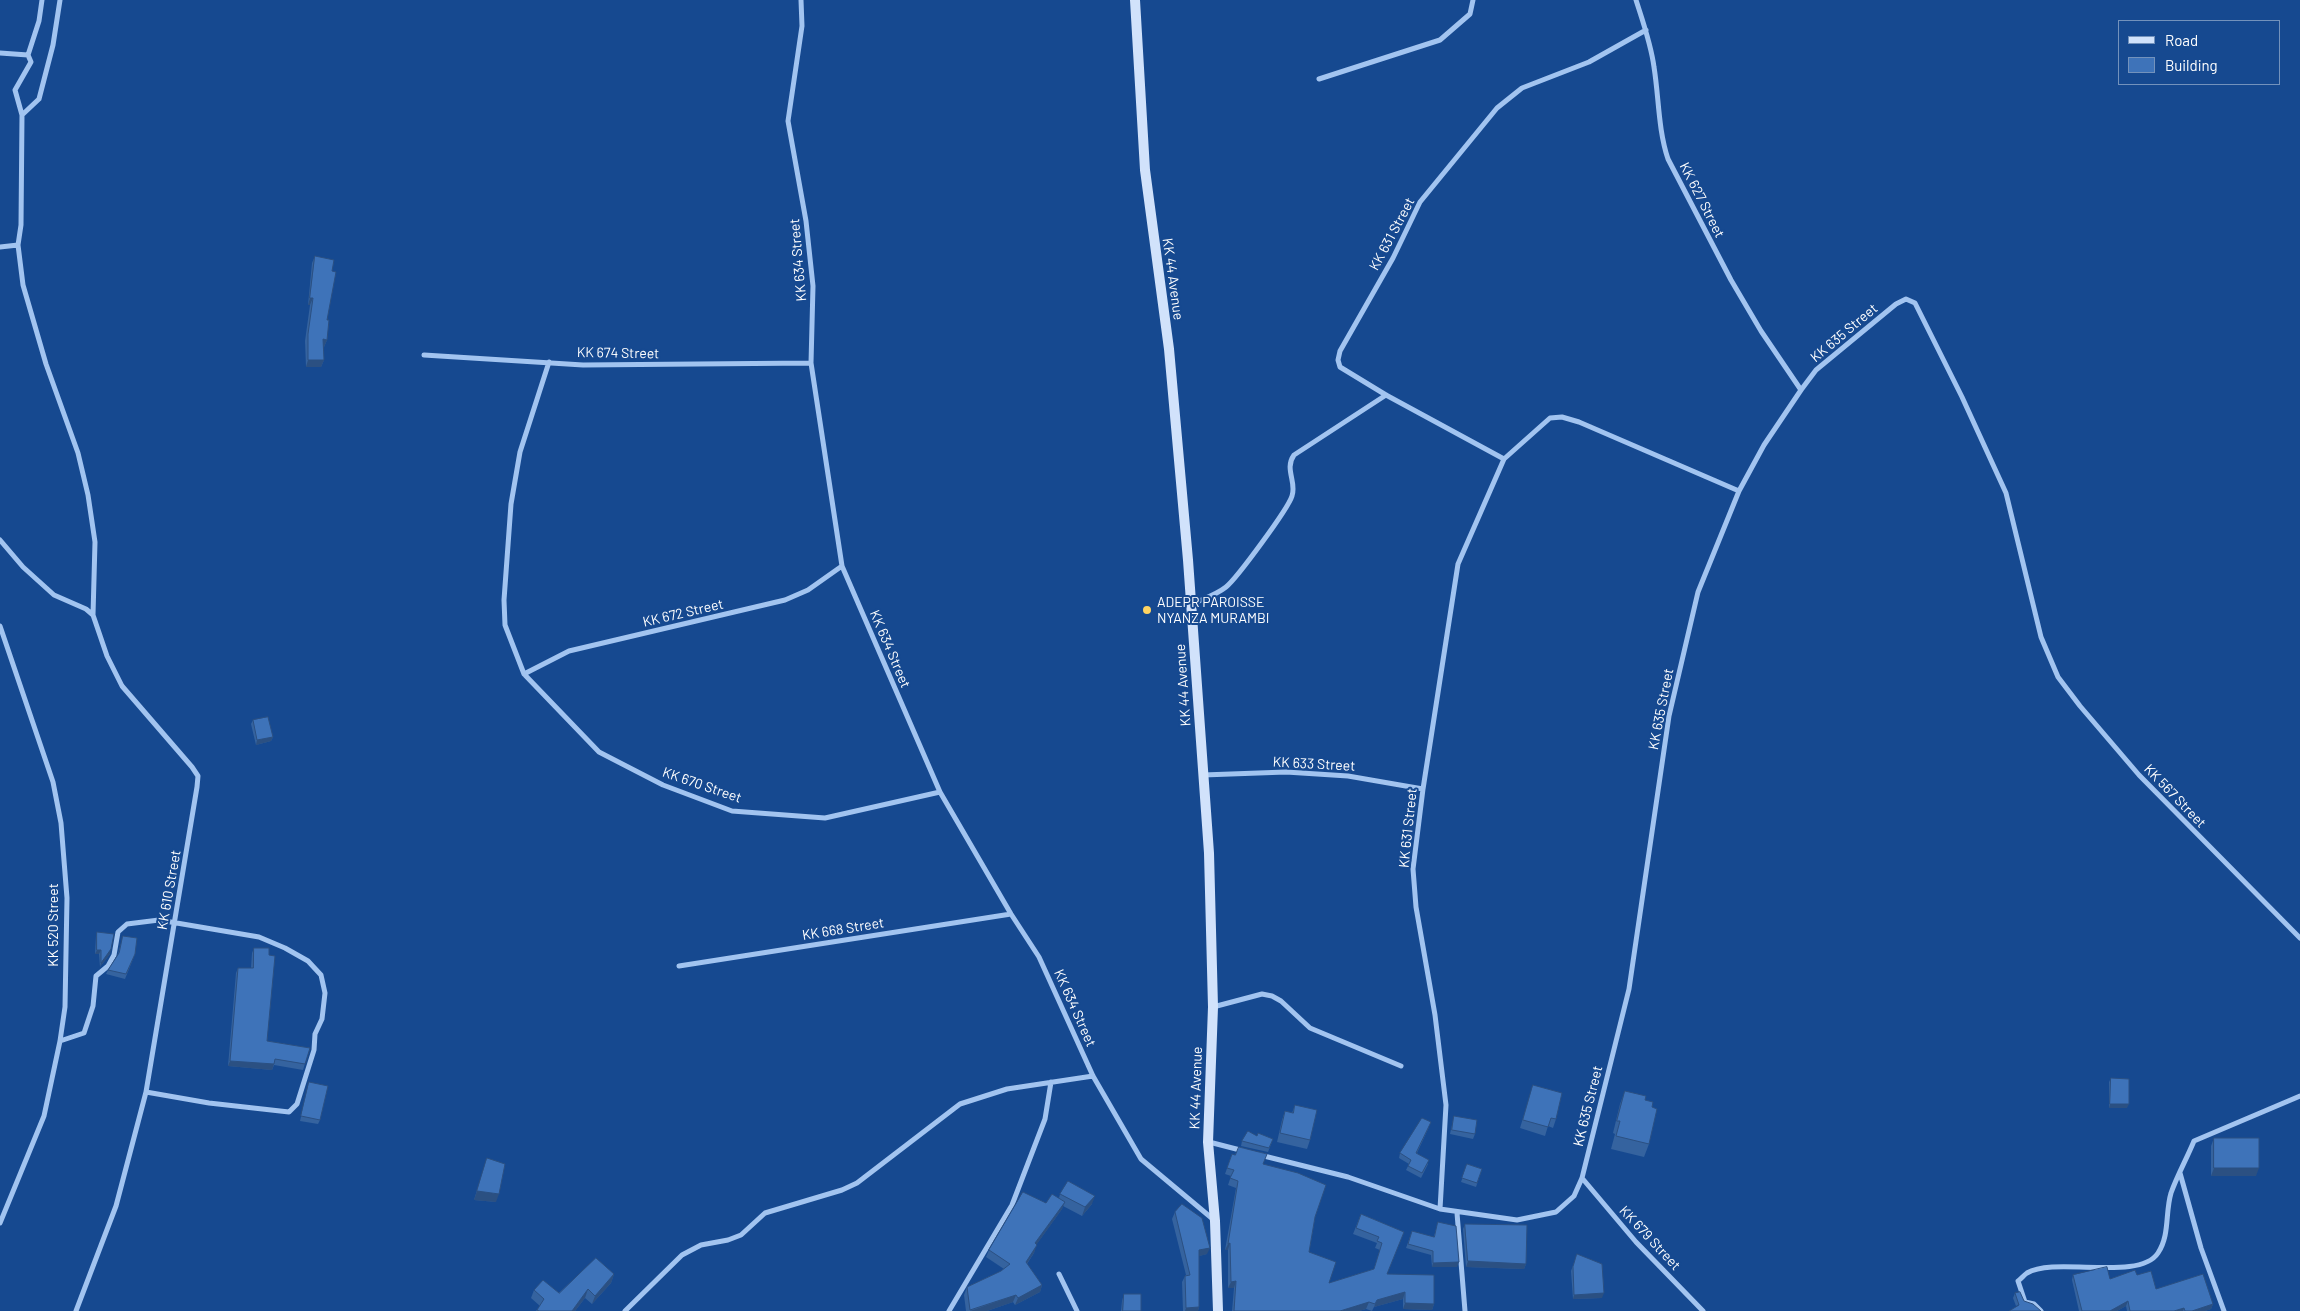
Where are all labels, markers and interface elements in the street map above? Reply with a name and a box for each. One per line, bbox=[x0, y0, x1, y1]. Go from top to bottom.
legend bbox=[2118, 20, 2280, 85]
text: Road bbox=[2165, 31, 2198, 49]
text: Building bbox=[2165, 56, 2218, 74]
street label: KK 627 Street bbox=[1676, 160, 1728, 240]
street label: KK 631 Street bbox=[1366, 195, 1418, 273]
street label: KK 634 Street bbox=[786, 218, 810, 302]
street label: KK 44 Avenue bbox=[1159, 237, 1187, 321]
street label: KK 635 Street bbox=[1807, 300, 1881, 366]
street label: KK 674 Street bbox=[577, 344, 659, 362]
place label: ADEPR PAROISSE NYANZA MURAMBI bbox=[1157, 594, 1269, 626]
street label: KK 672 Street bbox=[641, 596, 725, 630]
marker: ADEPR PAROISSE NYANZA MURAMBI bbox=[1141, 604, 1153, 616]
street label: KK 634 Street bbox=[866, 607, 914, 691]
street label: KK 44 Avenue bbox=[1172, 643, 1194, 727]
street label: KK 635 Street bbox=[1645, 667, 1677, 751]
street label: KK 633 Street bbox=[1272, 753, 1356, 775]
street label: KK 567 Street bbox=[2140, 761, 2210, 831]
street label: KK 670 Street bbox=[660, 764, 744, 806]
street label: KK 631 Street bbox=[1395, 787, 1421, 869]
street label: KK 610 Street bbox=[154, 849, 184, 931]
street label: KK 520 Street bbox=[45, 883, 61, 967]
street label: KK 668 Street bbox=[801, 914, 885, 944]
street label: KK 634 Street bbox=[1050, 967, 1100, 1049]
street label: KK 44 Avenue bbox=[1186, 1046, 1206, 1130]
street label: KK 635 Street bbox=[1570, 1064, 1606, 1148]
street label: KK 679 Street bbox=[1616, 1202, 1684, 1274]

